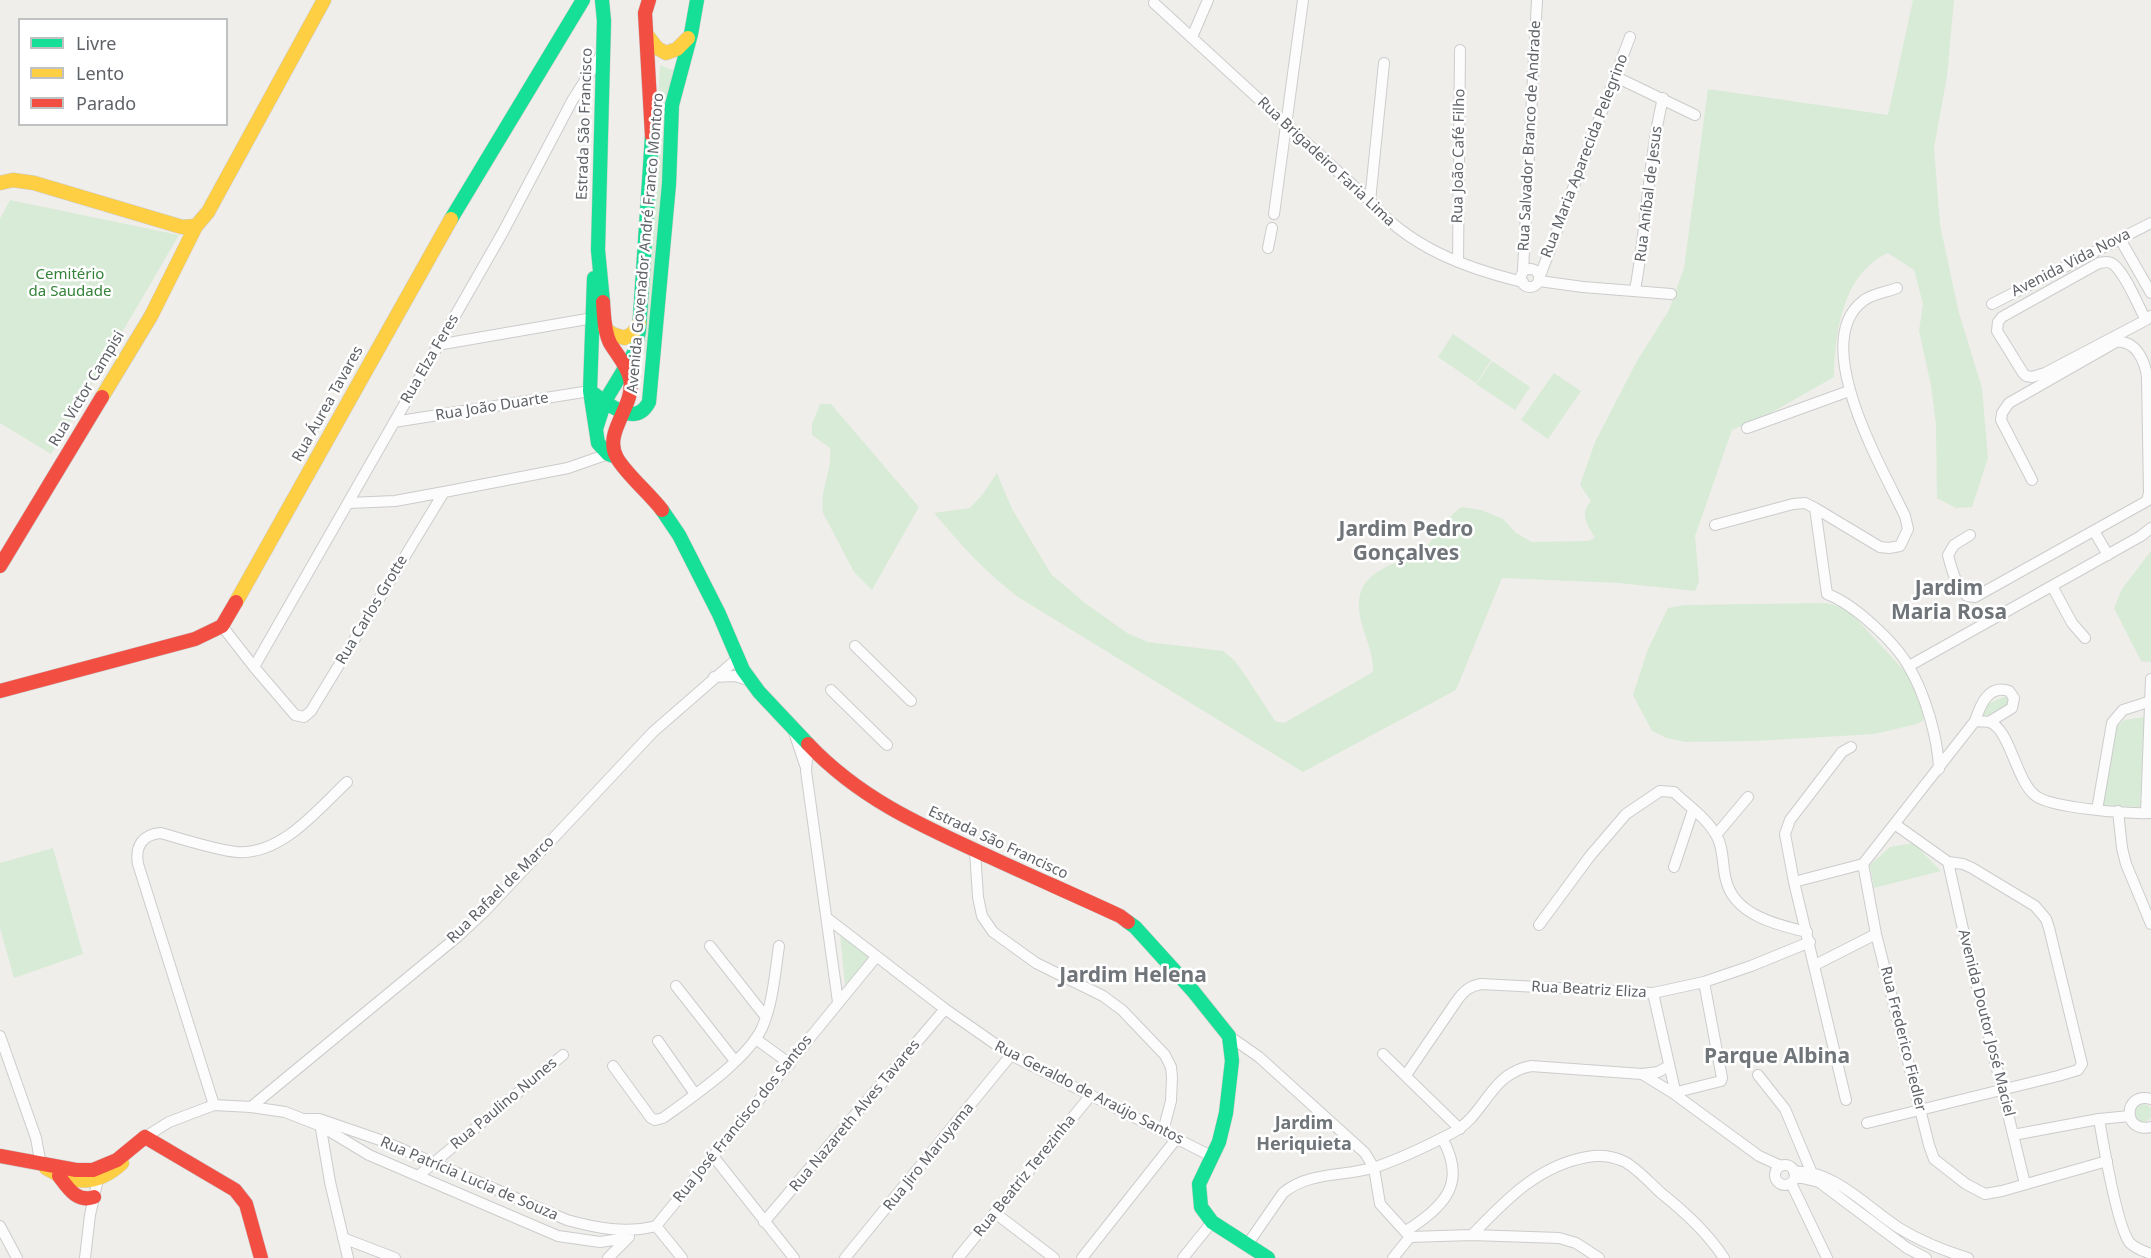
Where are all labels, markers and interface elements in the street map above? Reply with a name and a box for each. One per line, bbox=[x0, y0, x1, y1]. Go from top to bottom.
legend bbox=[18, 18, 228, 126]
street label: Rua Salvador Branco de Andrade bbox=[1515, 20, 1545, 252]
text: Livre bbox=[76, 31, 116, 55]
street label: Estrada São Francisco bbox=[573, 48, 597, 200]
street label: Rua Maria Aparecida Pelegrino bbox=[1538, 51, 1632, 261]
text: Lento bbox=[76, 61, 124, 85]
street label: Rua João Café Filho bbox=[1449, 88, 1469, 224]
text: Parado bbox=[76, 91, 136, 115]
street label: Avenida Govenador André Franco Montoro bbox=[624, 92, 668, 394]
street label: Rua Brigadeiro Faria Lima bbox=[1253, 94, 1399, 230]
street label: Rua Aníbal de Jesus bbox=[1632, 125, 1666, 263]
street label: Avenida Vida Nova bbox=[2009, 225, 2133, 301]
park label: Cemitério da Saudade bbox=[29, 266, 111, 301]
street label: Rua Elza Feres bbox=[397, 311, 463, 407]
street label: Rua Victor Campisi bbox=[45, 328, 129, 450]
street label: Rua Áurea Tavares bbox=[289, 343, 367, 465]
street label: Rua João Duarte bbox=[434, 389, 550, 425]
district label: Jardim Pedro Gonçalves bbox=[1339, 517, 1473, 567]
street label: Rua Carlos Grotte bbox=[332, 552, 412, 668]
district label: Jardim Maria Rosa bbox=[1891, 576, 2007, 626]
street label: Estrada São Francisco bbox=[925, 803, 1071, 883]
street label: Rua Rafael de Marco bbox=[444, 833, 558, 947]
street label: Avenida Doutor José Maciel bbox=[1954, 927, 2018, 1119]
district label: Jardim Helena bbox=[1059, 963, 1207, 989]
street label: Rua Frederico Fiedler bbox=[1876, 965, 1930, 1113]
street label: Rua Beatriz Eliza bbox=[1531, 978, 1647, 1002]
street label: Rua José Francisco dos Santos bbox=[670, 1032, 816, 1206]
street label: Rua Nazareth Alves Tavares bbox=[786, 1036, 924, 1196]
street label: Rua Geraldo de Araújo Santos bbox=[991, 1037, 1187, 1149]
district label: Parque Albina bbox=[1704, 1044, 1850, 1070]
street label: Rua Paulino Nunes bbox=[447, 1054, 561, 1154]
street label: Rua Jiro Maruyama bbox=[880, 1099, 978, 1215]
street label: Rua Beatriz Terezinha bbox=[970, 1111, 1080, 1241]
district label: Jardim Heriquieta bbox=[1256, 1113, 1352, 1156]
street label: Rua Patrícia Lucia de Souza bbox=[377, 1133, 561, 1225]

